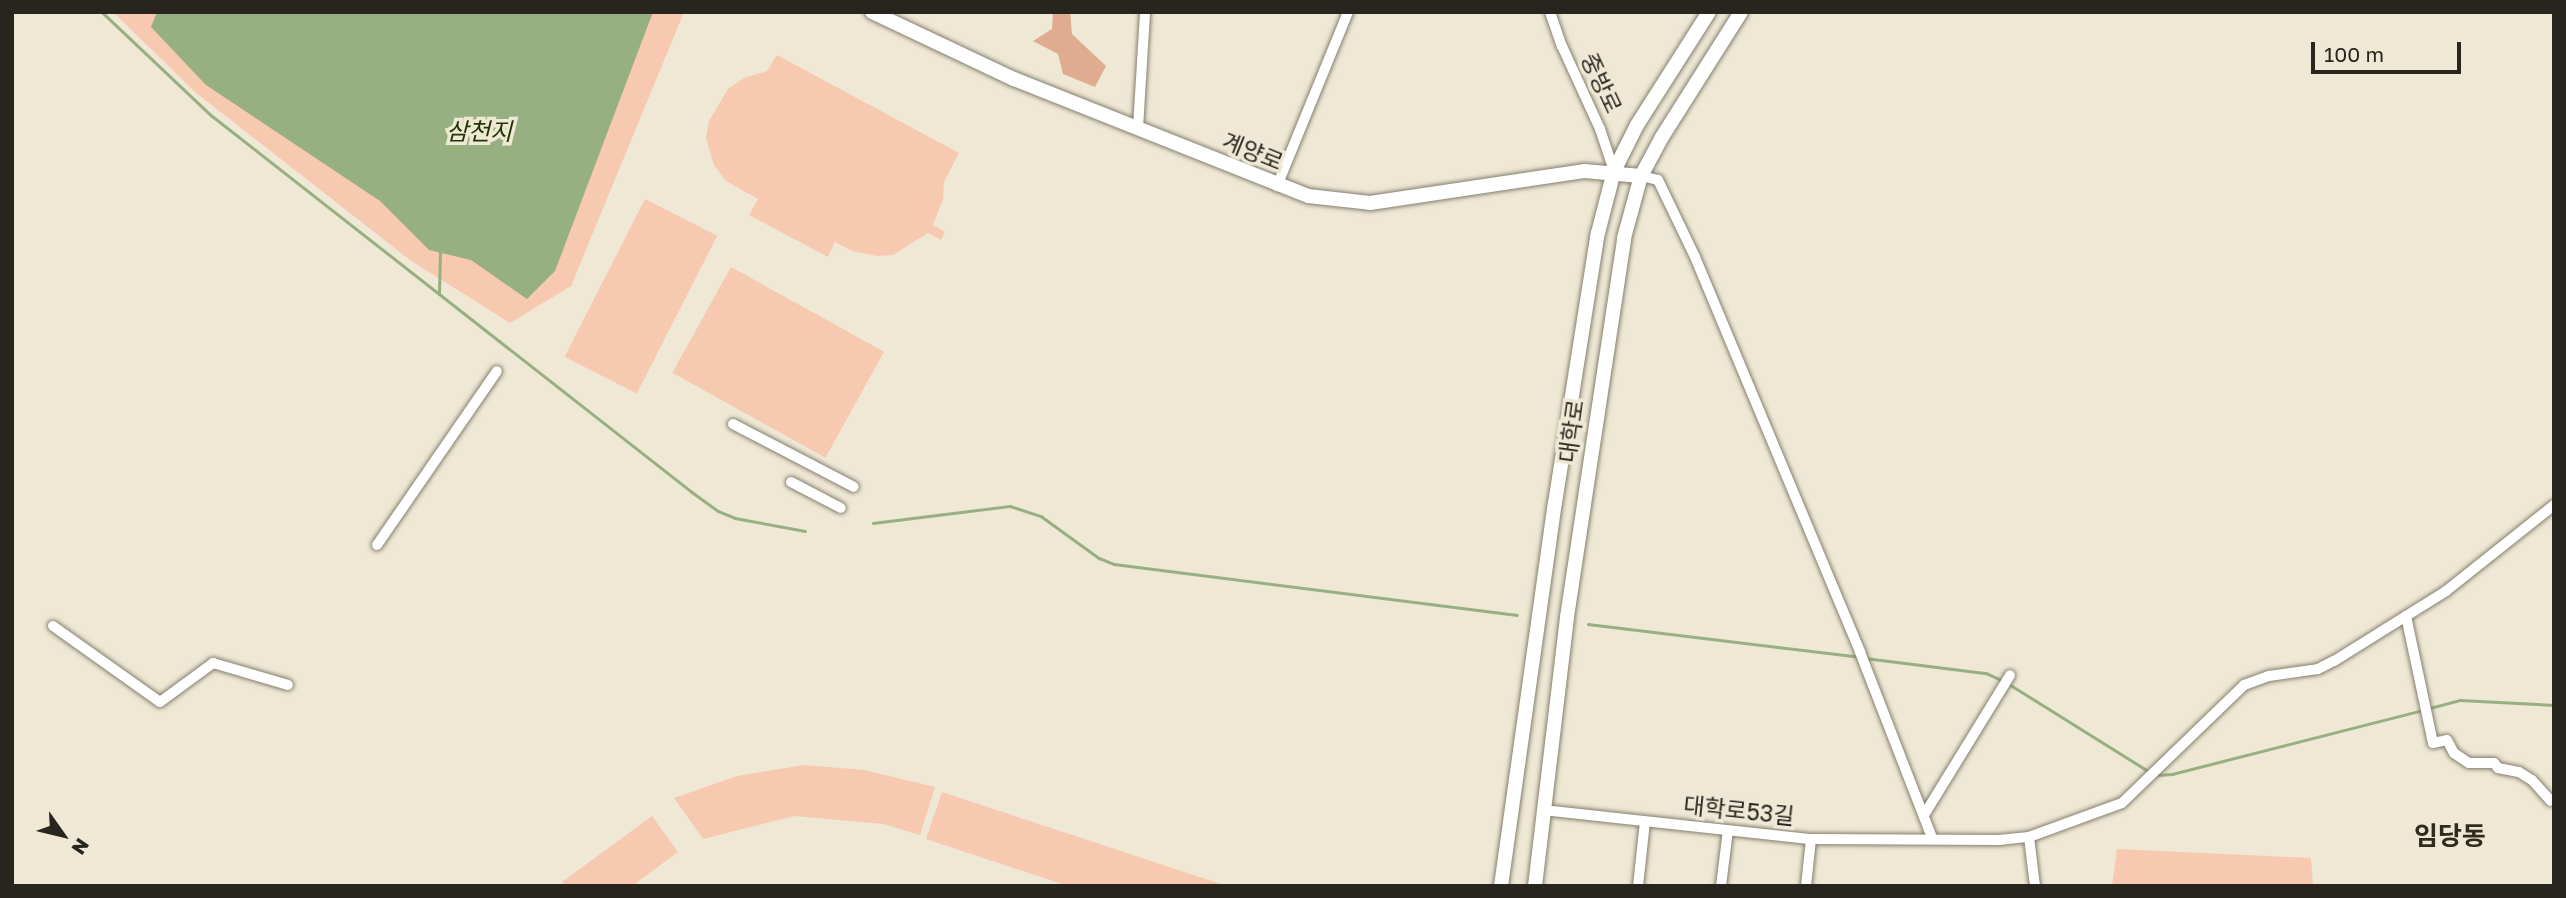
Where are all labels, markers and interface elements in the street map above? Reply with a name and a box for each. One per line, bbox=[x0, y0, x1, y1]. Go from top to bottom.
scale bar bbox=[2314, 28, 2464, 72]
text: 100 m bbox=[2324, 41, 2384, 67]
street label: 중방로 bbox=[1576, 48, 1628, 118]
water label: 삼천지 bbox=[446, 117, 512, 145]
street label: 계양로 bbox=[1218, 126, 1288, 176]
street label: 대학로 bbox=[1553, 398, 1589, 464]
street label: 대학로53길 bbox=[1682, 790, 1796, 830]
north arrow bbox=[28, 800, 98, 870]
district label: 임당동 bbox=[2414, 820, 2486, 852]
text: N bbox=[67, 835, 94, 859]

